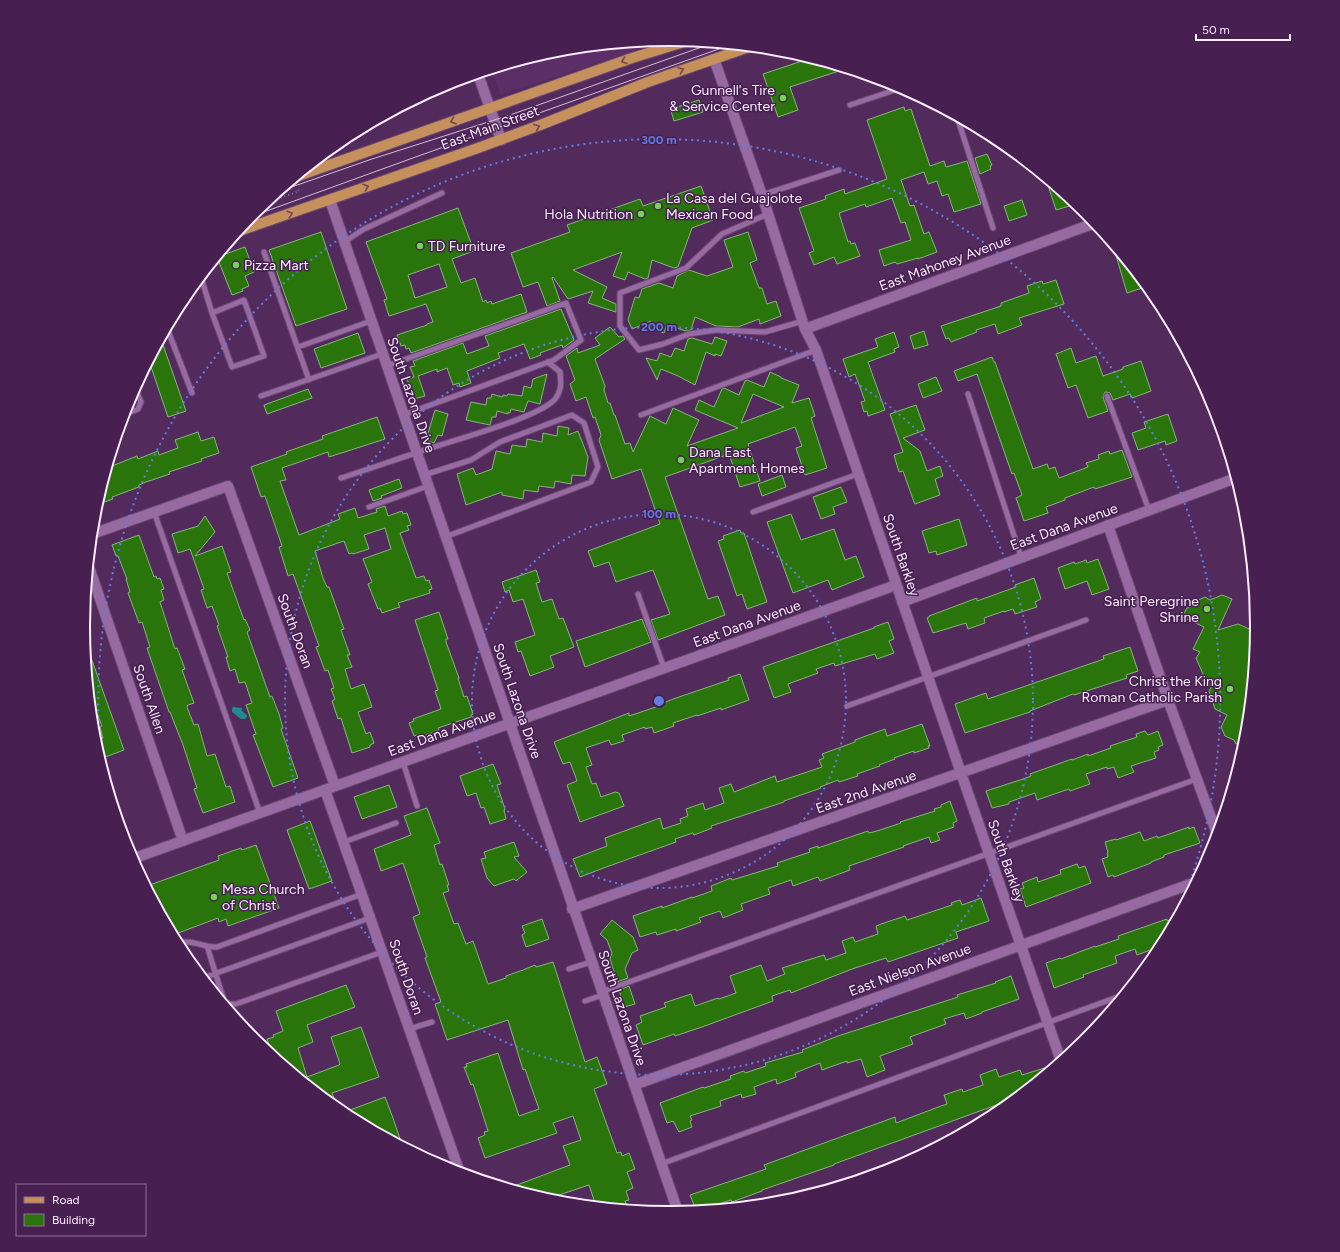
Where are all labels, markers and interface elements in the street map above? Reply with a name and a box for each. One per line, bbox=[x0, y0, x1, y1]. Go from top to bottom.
scale bar bbox=[1196, 16, 1290, 42]
text: 50 m bbox=[1202, 23, 1230, 37]
one-way arrow bbox=[620, 57, 627, 65]
one-way arrow bbox=[678, 67, 685, 75]
place label: Gunnell's Tire & Service Center bbox=[669, 82, 775, 115]
marker: Gunnell's Tire & Service Center bbox=[778, 93, 788, 103]
street label: East Main Street bbox=[439, 102, 541, 154]
one-way arrow bbox=[450, 117, 457, 125]
one-way arrow bbox=[534, 123, 541, 131]
text: 300 m bbox=[641, 133, 677, 147]
one-way arrow bbox=[363, 184, 370, 192]
place label: La Casa del Guajolote Mexican Food bbox=[666, 190, 803, 223]
marker: La Casa del Guajolote Mexican Food bbox=[653, 201, 663, 211]
place label: Hola Nutrition bbox=[544, 206, 633, 223]
marker: Hola Nutrition bbox=[636, 209, 646, 219]
one-way arrow bbox=[287, 210, 294, 218]
street label: East Mahoney Avenue bbox=[877, 231, 1014, 295]
place label: TD Furniture bbox=[428, 238, 506, 255]
marker: TD Furniture bbox=[415, 241, 425, 251]
place label: Pizza Mart bbox=[244, 257, 309, 274]
marker: Pizza Mart bbox=[231, 260, 241, 270]
text: 200 m bbox=[641, 320, 677, 334]
street label: South Lazona Drive bbox=[383, 335, 439, 455]
place label: Dana East Apartment Homes bbox=[689, 444, 805, 477]
marker: Dana East Apartment Homes bbox=[676, 455, 686, 465]
street label: East Dana Avenue bbox=[1008, 500, 1120, 554]
text: 100 m bbox=[642, 507, 676, 521]
street label: South Barkley bbox=[879, 511, 923, 599]
street label: South Doran bbox=[274, 591, 316, 671]
place label: Saint Peregrine Shrine bbox=[1104, 593, 1199, 626]
street label: East Dana Avenue bbox=[691, 597, 803, 651]
marker: Saint Peregrine Shrine bbox=[1202, 604, 1212, 614]
street label: South Lazona Drive bbox=[489, 641, 545, 761]
street label: South Allen bbox=[129, 662, 169, 736]
place label: Christ the King Roman Catholic Parish bbox=[1082, 673, 1222, 706]
marker: Christ the King Roman Catholic Parish bbox=[1225, 684, 1235, 694]
centre of rings bbox=[652, 694, 666, 708]
street label: East Dana Avenue bbox=[386, 706, 498, 760]
street label: East 2nd Avenue bbox=[813, 767, 919, 817]
street label: South Barkley bbox=[984, 817, 1028, 905]
place label: Mesa Church of Christ bbox=[222, 881, 305, 914]
marker: Mesa Church of Christ bbox=[209, 892, 219, 902]
street label: South Doran bbox=[385, 937, 427, 1017]
street label: East Nielson Avenue bbox=[847, 940, 974, 1000]
street label: South Lazona Drive bbox=[594, 948, 650, 1068]
legend bbox=[16, 1184, 146, 1236]
text: Road bbox=[52, 1193, 80, 1207]
text: Building bbox=[52, 1213, 95, 1227]

